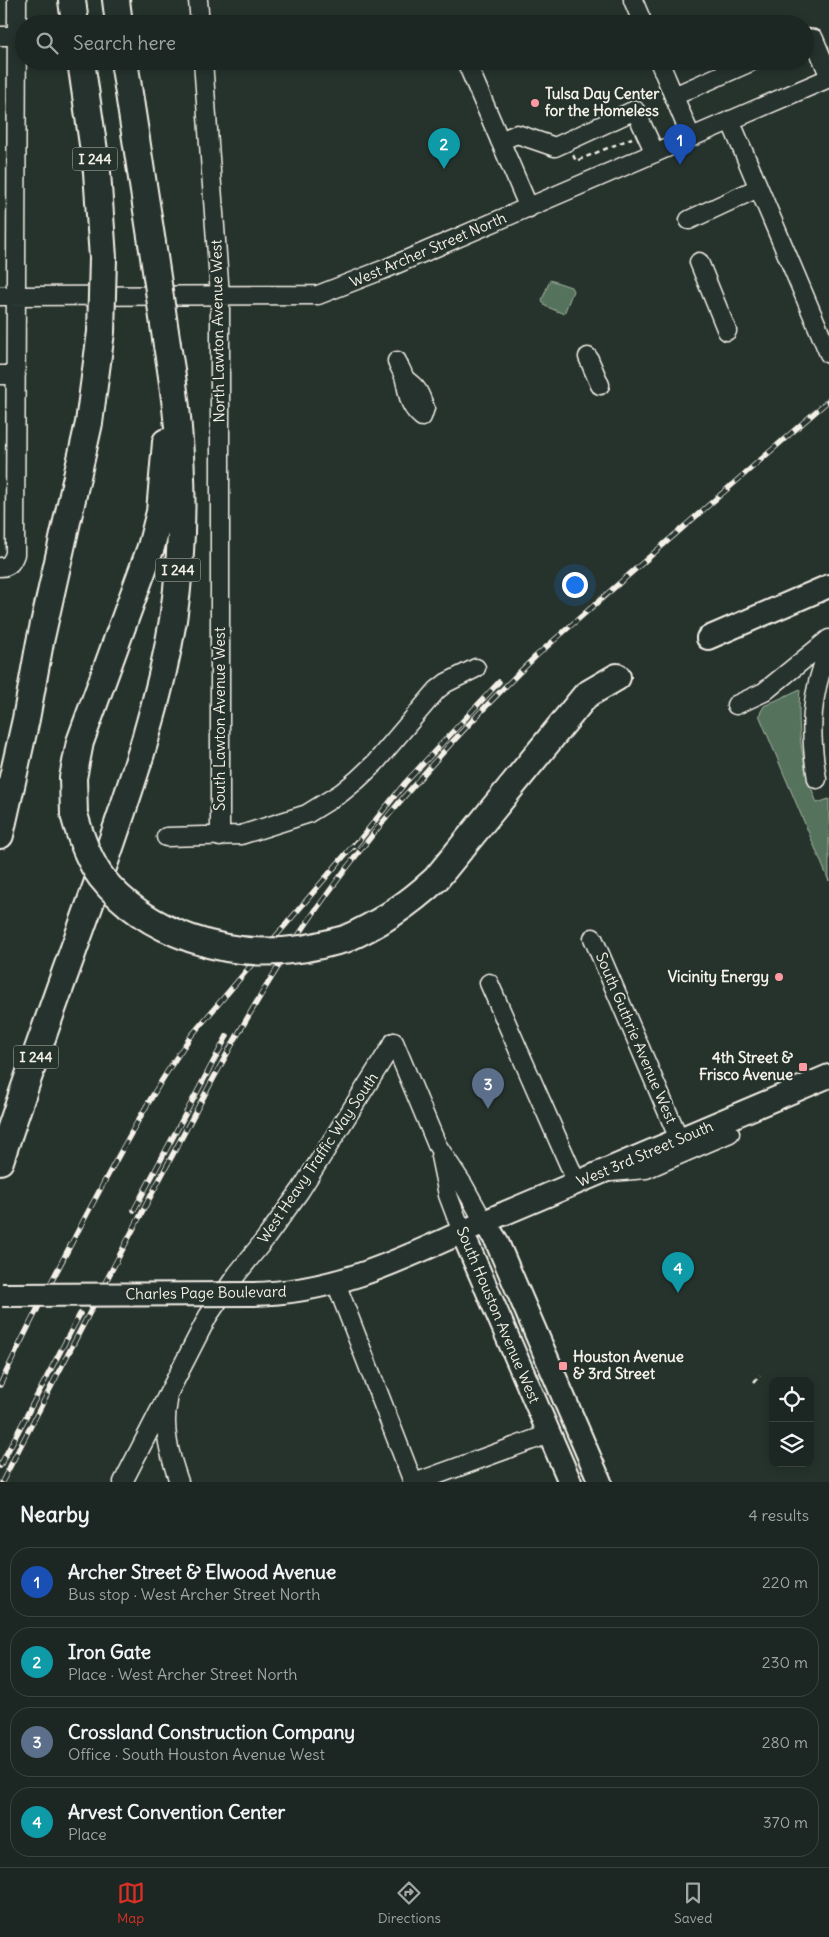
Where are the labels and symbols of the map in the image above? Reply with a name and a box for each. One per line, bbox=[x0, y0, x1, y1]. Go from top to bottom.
place label: Tulsa Day Center for the Homeless bbox=[545, 84, 660, 120]
marker: Tulsa Day Center for the Homeless bbox=[529, 97, 541, 109]
pin: 1 bbox=[664, 124, 696, 165]
pin: 2 bbox=[428, 128, 460, 169]
road number: I 244 bbox=[72, 148, 118, 170]
street label: West Archer Street North bbox=[347, 208, 509, 291]
street label: North Lawton Avenue West bbox=[206, 239, 229, 423]
road number: I 244 bbox=[156, 558, 200, 582]
your location bbox=[562, 572, 588, 598]
street label: South Lawton Avenue West bbox=[210, 627, 229, 811]
street label: South Guthrie Avenue West bbox=[592, 949, 681, 1126]
place label: Vicinity Energy bbox=[668, 967, 769, 987]
marker: Vicinity Energy bbox=[773, 971, 785, 983]
road number: I 244 bbox=[14, 1046, 58, 1068]
place label: 4th Street & Frisco Avenue bbox=[699, 1048, 794, 1084]
marker: 4th Street & Frisco Avenue bbox=[797, 1061, 809, 1073]
street label: West Heavy Traffic Way South bbox=[253, 1068, 382, 1247]
pin: 3 bbox=[472, 1068, 504, 1109]
street label: West 3rd Street South bbox=[574, 1116, 716, 1191]
street label: South Houston Avenue West bbox=[453, 1224, 544, 1406]
pin: 4 bbox=[662, 1252, 694, 1293]
street label: Charles Page Boulevard bbox=[125, 1282, 287, 1303]
place label: Houston Avenue & 3rd Street bbox=[573, 1347, 684, 1383]
marker: Houston Avenue & 3rd Street bbox=[557, 1360, 569, 1372]

